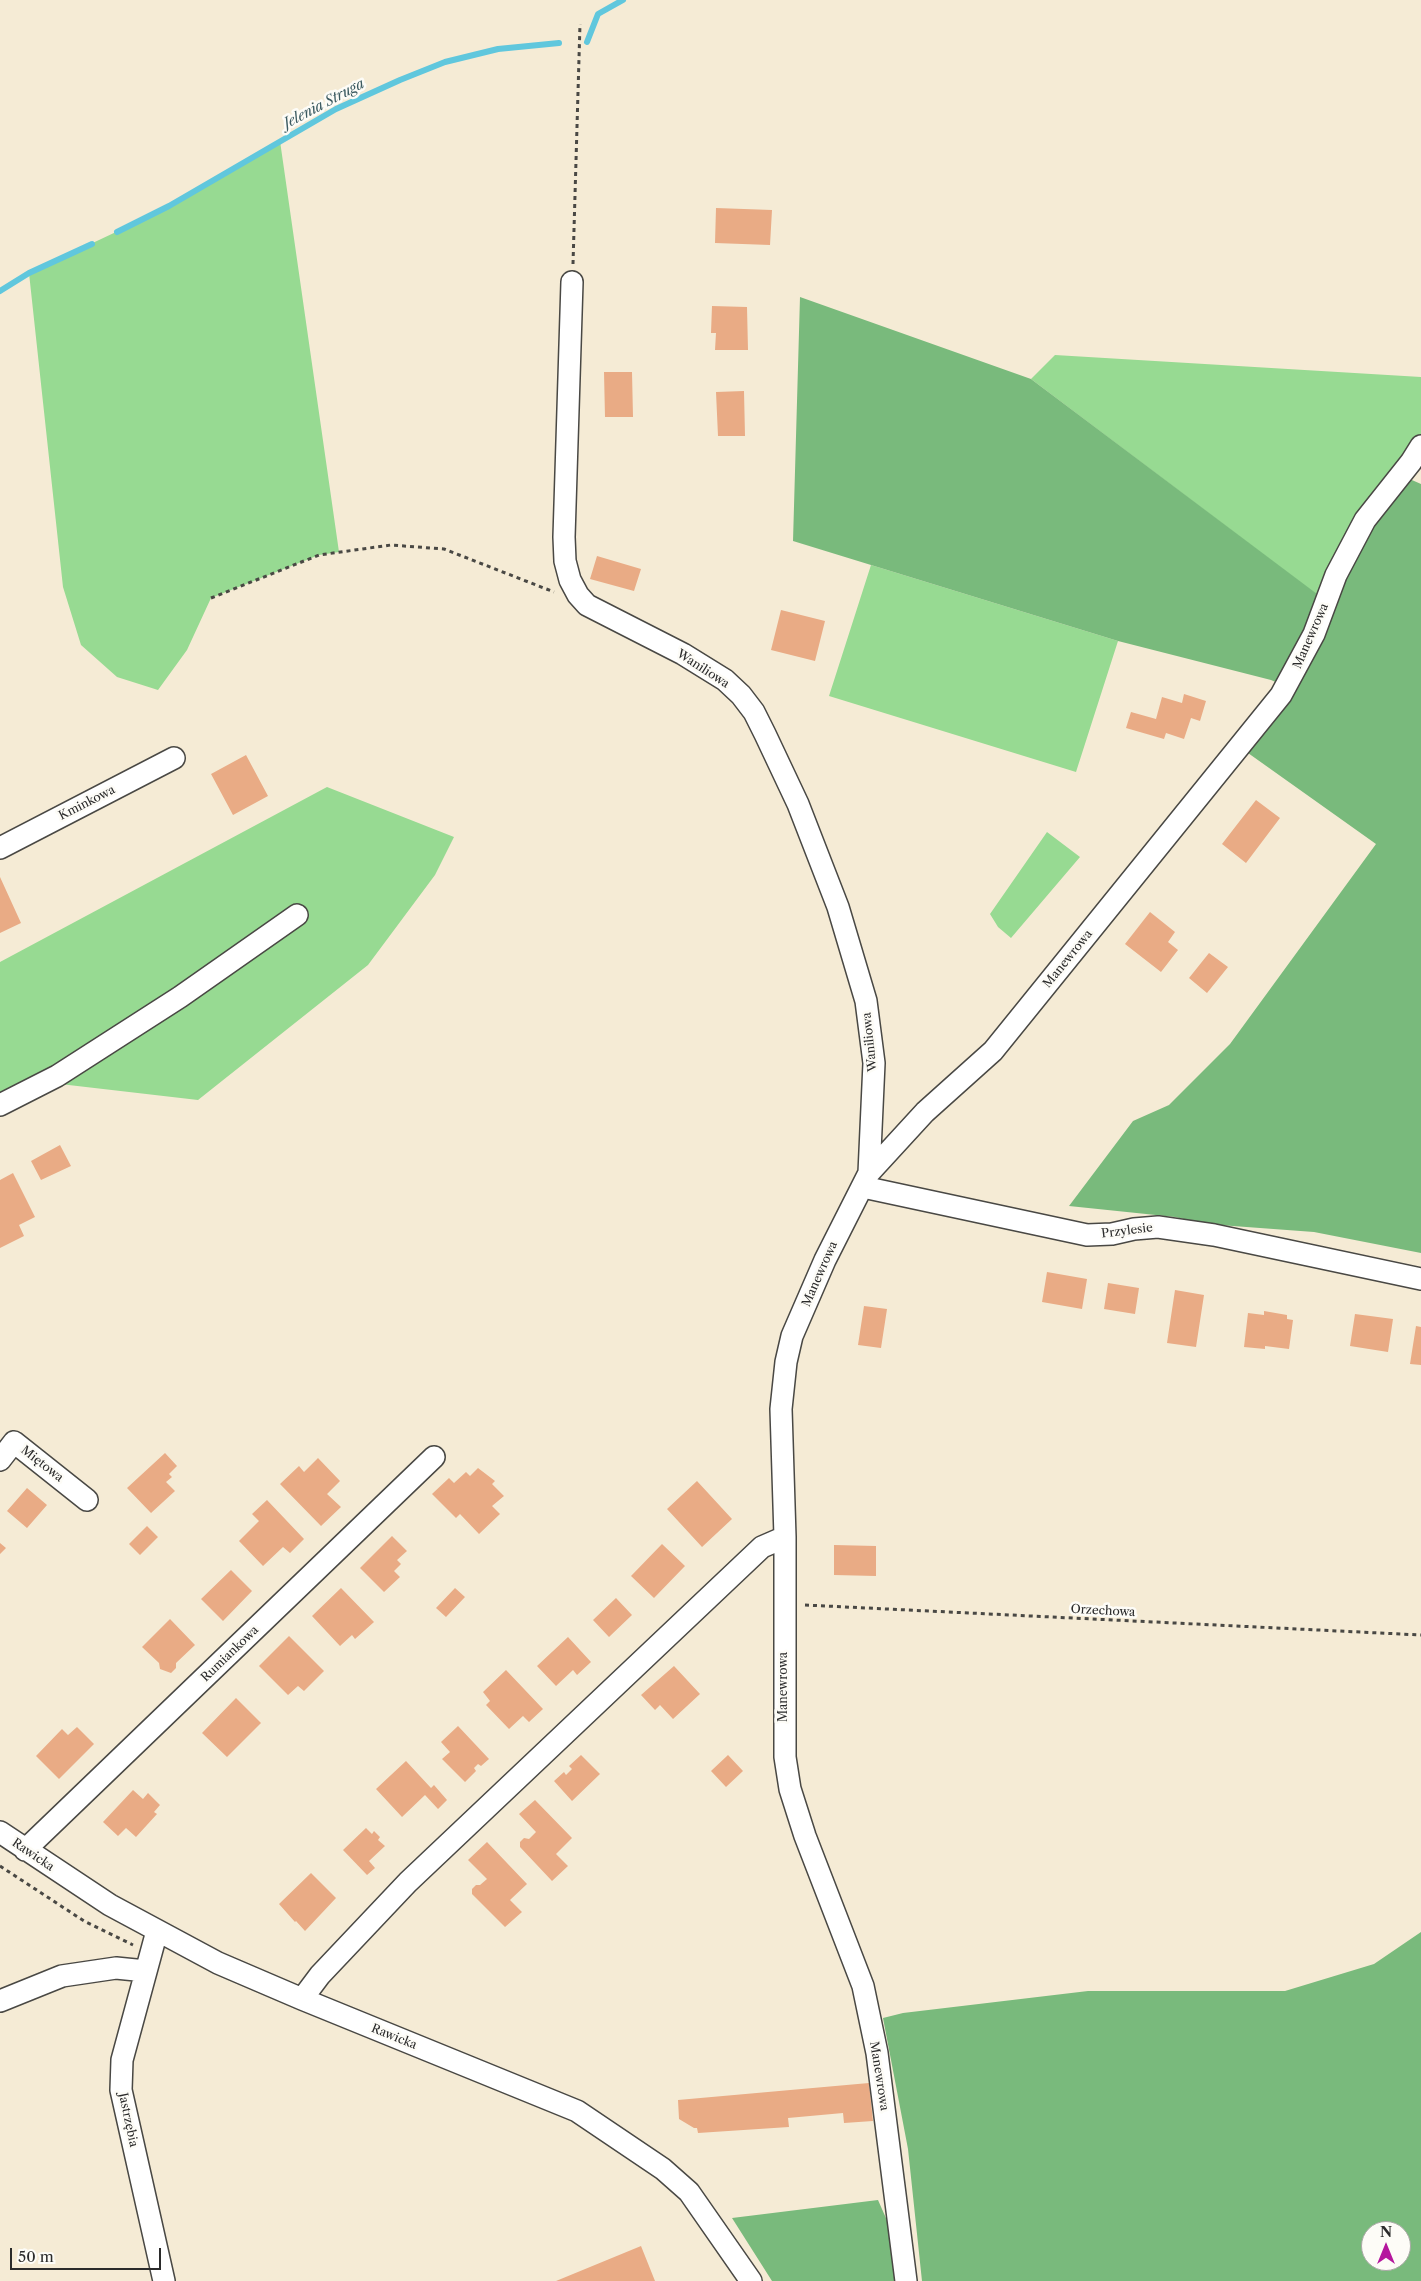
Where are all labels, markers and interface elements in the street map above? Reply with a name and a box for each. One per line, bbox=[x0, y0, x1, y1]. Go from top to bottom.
water label: Jelenia Struga bbox=[281, 76, 367, 132]
street label: Manewrowa bbox=[1290, 601, 1332, 671]
street label: Waniliowa bbox=[674, 647, 732, 691]
street label: Kminkowa bbox=[57, 783, 117, 823]
street label: Manewrowa bbox=[1040, 927, 1096, 991]
street label: Waniliowa bbox=[860, 1012, 880, 1072]
street label: Przylesie bbox=[1100, 1221, 1154, 1241]
street label: Manewrowa bbox=[799, 1239, 841, 1309]
street label: Miętowa bbox=[18, 1443, 66, 1485]
street label: Orzechowa bbox=[1070, 1602, 1136, 1620]
street label: Rumiankowa bbox=[198, 1623, 262, 1685]
street label: Manewrowa bbox=[777, 1652, 791, 1722]
street label: Rawicka bbox=[9, 1836, 57, 1874]
street label: Rawicka bbox=[369, 2021, 419, 2053]
street label: Manewrowa bbox=[866, 2040, 892, 2112]
street label: Jastrzębia bbox=[115, 2092, 141, 2148]
north arrow bbox=[1361, 2221, 1411, 2271]
text: N bbox=[1380, 2223, 1392, 2241]
scale bar bbox=[12, 2238, 164, 2270]
text: 50 m bbox=[18, 2247, 54, 2266]

